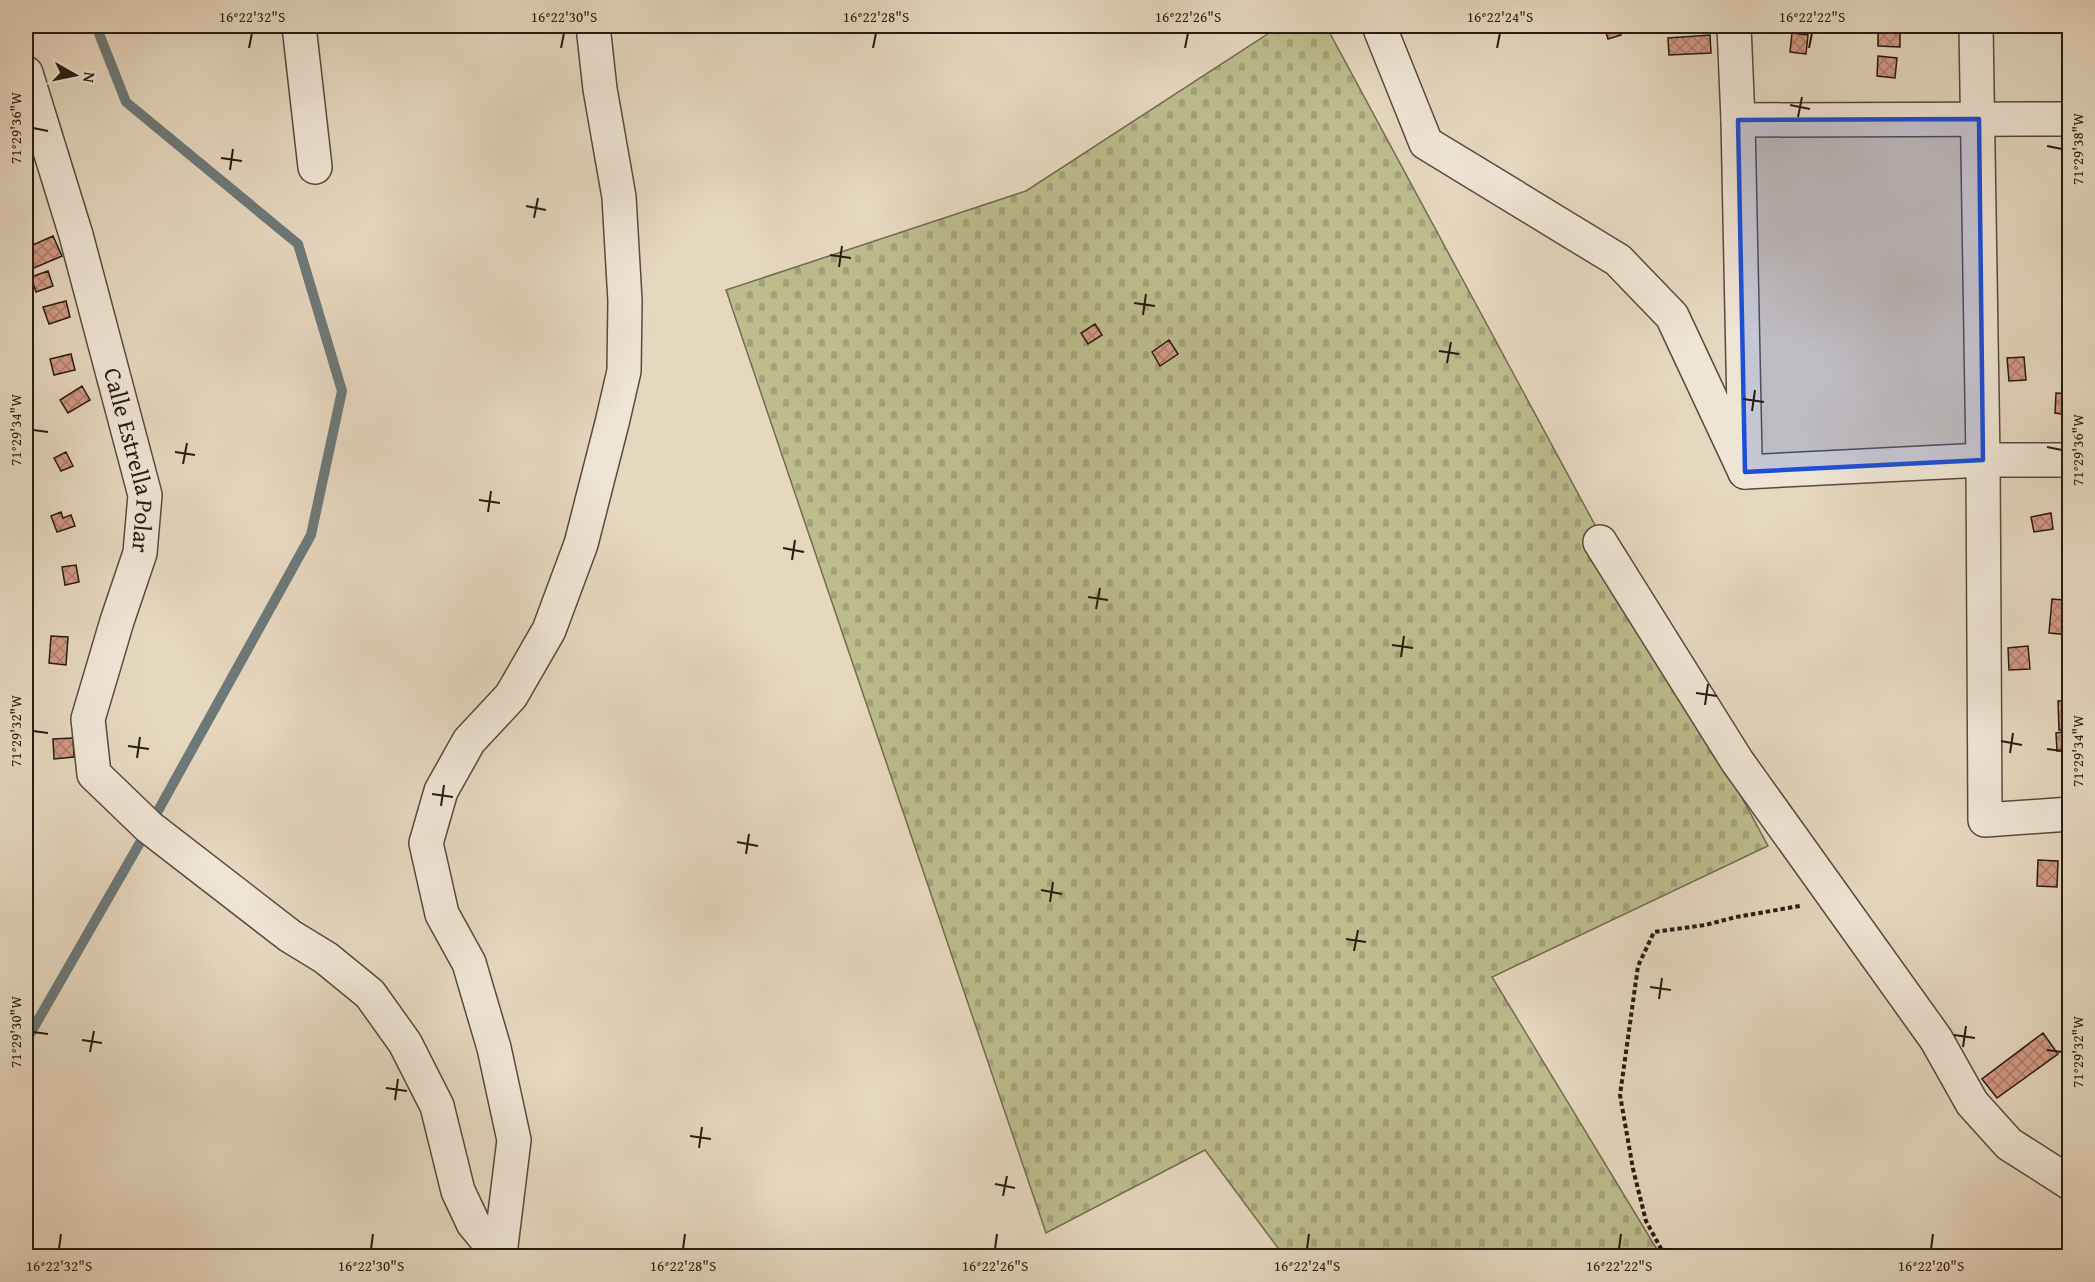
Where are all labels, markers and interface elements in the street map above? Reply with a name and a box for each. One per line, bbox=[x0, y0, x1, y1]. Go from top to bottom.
text: 16°22'32"S bbox=[219, 6, 285, 27]
text: 16°22'30"S bbox=[531, 6, 597, 27]
text: 16°22'28"S bbox=[843, 6, 909, 27]
text: 16°22'26"S bbox=[1155, 6, 1221, 27]
text: 16°22'24"S bbox=[1467, 6, 1533, 27]
text: 16°22'22"S bbox=[1779, 6, 1845, 27]
north arrow bbox=[45, 45, 105, 105]
text: N bbox=[77, 70, 103, 85]
text: 71°29'36"W bbox=[5, 92, 26, 164]
text: 71°29'38"W bbox=[2067, 113, 2088, 185]
street label: Calle Estrella Polar bbox=[95, 364, 163, 554]
text: 71°29'34"W bbox=[5, 394, 26, 466]
text: 71°29'36"W bbox=[2067, 414, 2088, 486]
text: 71°29'32"W bbox=[5, 695, 26, 767]
text: 71°29'34"W bbox=[2067, 715, 2088, 787]
text: 71°29'30"W bbox=[5, 996, 26, 1068]
text: 71°29'32"W bbox=[2067, 1016, 2088, 1088]
text: 16°22'32"S bbox=[26, 1255, 92, 1276]
text: 16°22'30"S bbox=[338, 1255, 404, 1276]
text: 16°22'28"S bbox=[650, 1255, 716, 1276]
text: 16°22'26"S bbox=[962, 1255, 1028, 1276]
text: 16°22'24"S bbox=[1274, 1255, 1340, 1276]
text: 16°22'22"S bbox=[1586, 1255, 1652, 1276]
text: 16°22'20"S bbox=[1898, 1255, 1964, 1276]

